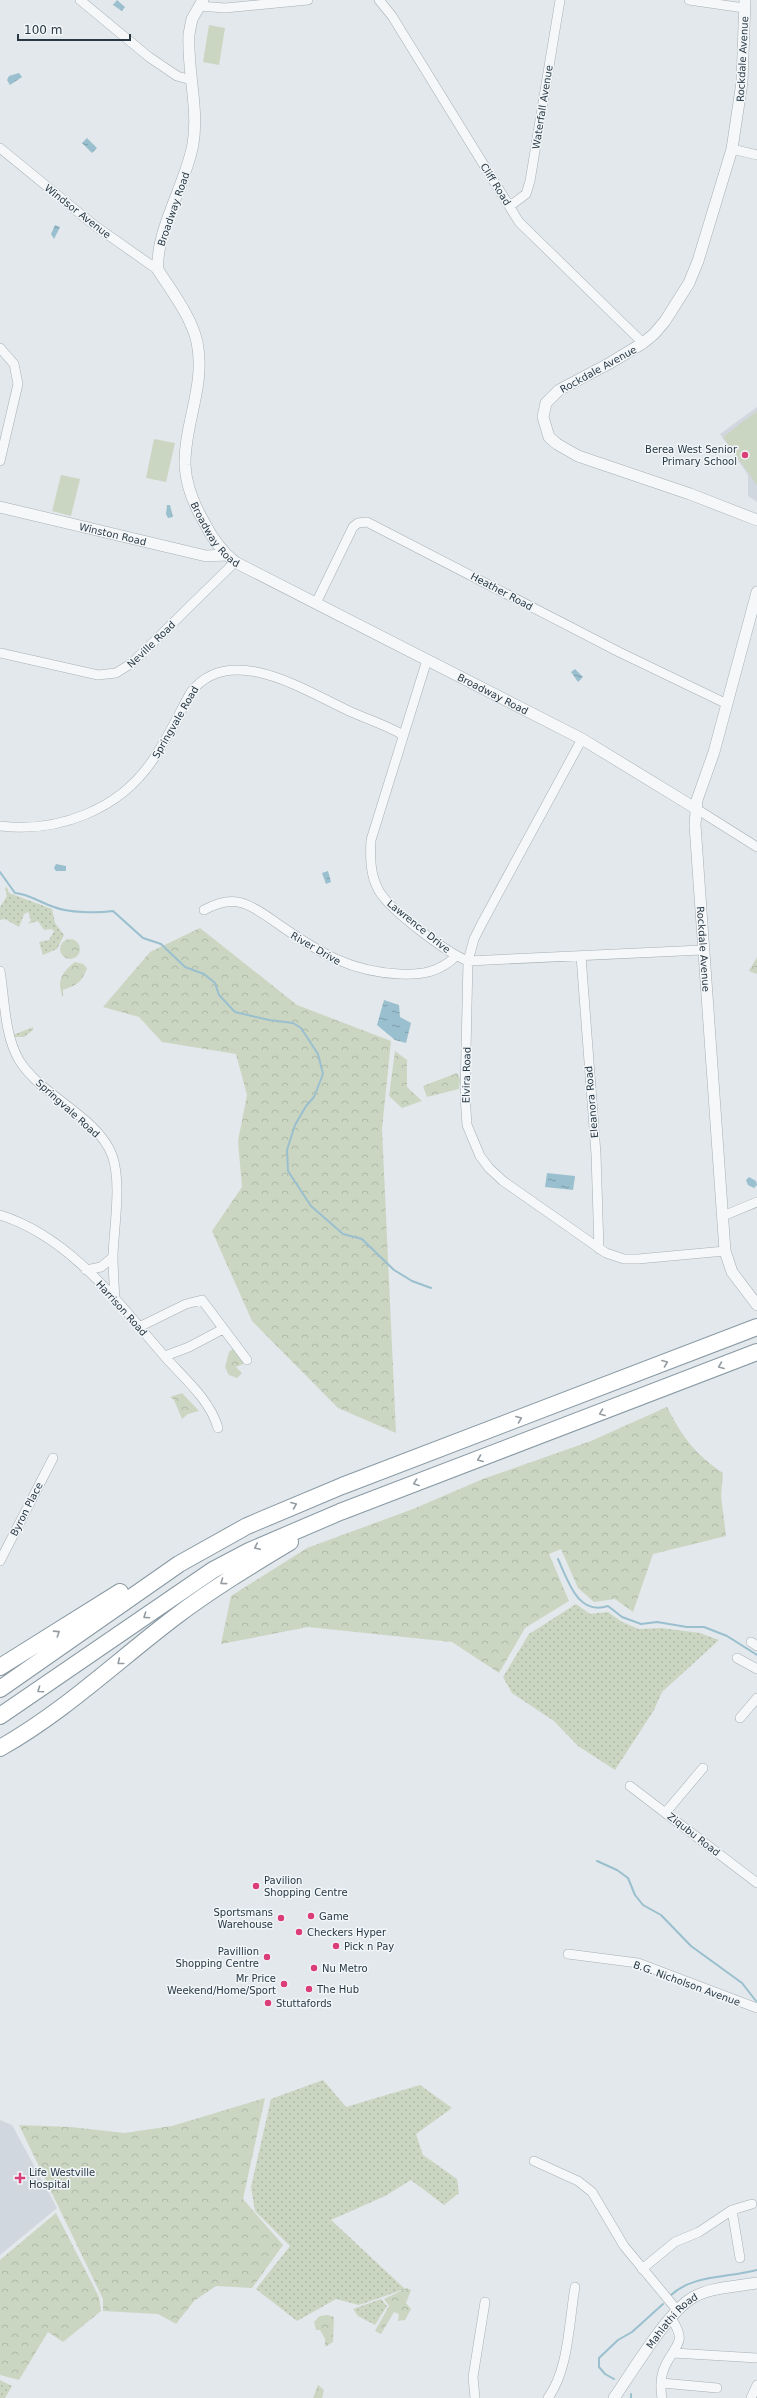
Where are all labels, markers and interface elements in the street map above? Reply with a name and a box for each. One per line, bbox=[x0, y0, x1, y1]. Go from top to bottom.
scale bar bbox=[18, 16, 130, 42]
street label: Rockdale Avenue bbox=[735, 16, 750, 102]
text: 100 m bbox=[24, 23, 62, 37]
street label: Waterfall Avenue bbox=[530, 64, 555, 150]
street label: Cliff Road bbox=[478, 161, 513, 207]
street label: Broadway Road bbox=[156, 171, 191, 248]
street label: Windsor Avenue bbox=[42, 182, 113, 241]
street label: Rockdale Avenue bbox=[558, 344, 638, 395]
place label: Berea West Senior Primary School bbox=[645, 444, 738, 467]
marker: Berea West Senior Primary School bbox=[740, 450, 750, 460]
street label: Broadway Road bbox=[188, 500, 241, 569]
street label: Winston Road bbox=[78, 521, 147, 548]
street label: Heather Road bbox=[469, 570, 535, 612]
street label: Neville Road bbox=[125, 619, 178, 670]
street label: Broadway Road bbox=[456, 671, 530, 717]
street label: Springvale Road bbox=[150, 684, 201, 760]
street label: Lawrence Drive bbox=[385, 898, 452, 955]
street label: Rockdale Avenue bbox=[695, 906, 712, 992]
street label: River Drive bbox=[289, 930, 343, 967]
street label: Elvira Road bbox=[461, 1047, 472, 1103]
street label: Eleanora Road bbox=[583, 1065, 600, 1138]
street label: Springvale Road bbox=[34, 1077, 102, 1140]
street label: Harrison Road bbox=[94, 1278, 149, 1338]
one-way arrow bbox=[661, 1360, 669, 1368]
one-way arrow bbox=[717, 1362, 724, 1370]
one-way arrow bbox=[598, 1408, 605, 1416]
one-way arrow bbox=[516, 1415, 523, 1423]
one-way arrow bbox=[477, 1454, 484, 1462]
one-way arrow bbox=[413, 1478, 420, 1486]
street label: Byron Place bbox=[8, 1480, 45, 1538]
one-way arrow bbox=[290, 1502, 298, 1510]
one-way arrow bbox=[253, 1542, 261, 1550]
one-way arrow bbox=[220, 1577, 227, 1584]
one-way arrow bbox=[143, 1611, 150, 1618]
one-way arrow bbox=[53, 1630, 60, 1637]
one-way arrow bbox=[117, 1657, 124, 1664]
one-way arrow bbox=[37, 1685, 44, 1692]
street label: Ziqubu Road bbox=[665, 1811, 722, 1858]
place label: Pavilion Shopping Centre bbox=[264, 1875, 348, 1898]
marker: Pavilion Shopping Centre bbox=[251, 1881, 261, 1891]
place label: Sportsmans Warehouse bbox=[214, 1907, 273, 1930]
marker: Game bbox=[306, 1911, 316, 1921]
place label: Game bbox=[319, 1911, 349, 1922]
marker: Sportsmans Warehouse bbox=[276, 1913, 286, 1923]
marker: Checkers Hyper bbox=[294, 1927, 304, 1937]
place label: Checkers Hyper bbox=[307, 1927, 387, 1938]
marker: Pick n Pay bbox=[331, 1941, 341, 1951]
place label: Pick n Pay bbox=[344, 1941, 394, 1952]
place label: Pavillion Shopping Centre bbox=[175, 1946, 259, 1969]
marker: Pavillion Shopping Centre bbox=[262, 1952, 272, 1962]
street label: B.G. Nicholson Avenue bbox=[632, 1959, 742, 2008]
marker: Nu Metro bbox=[309, 1963, 319, 1973]
place label: Nu Metro bbox=[322, 1963, 368, 1974]
place label: Mr Price Weekend/Home/Sport bbox=[167, 1973, 276, 1996]
marker: Mr Price Weekend/Home/Sport bbox=[279, 1979, 289, 1989]
marker: The Hub bbox=[304, 1984, 314, 1994]
place label: The Hub bbox=[316, 1984, 359, 1995]
marker: Stuttafords bbox=[263, 1998, 273, 2008]
place label: Stuttafords bbox=[276, 1998, 332, 2009]
place label: Life Westville Hospital bbox=[29, 2167, 95, 2190]
marker: Life Westville Hospital bbox=[14, 2172, 26, 2184]
street label: Mahlathi Road bbox=[644, 2291, 699, 2351]

